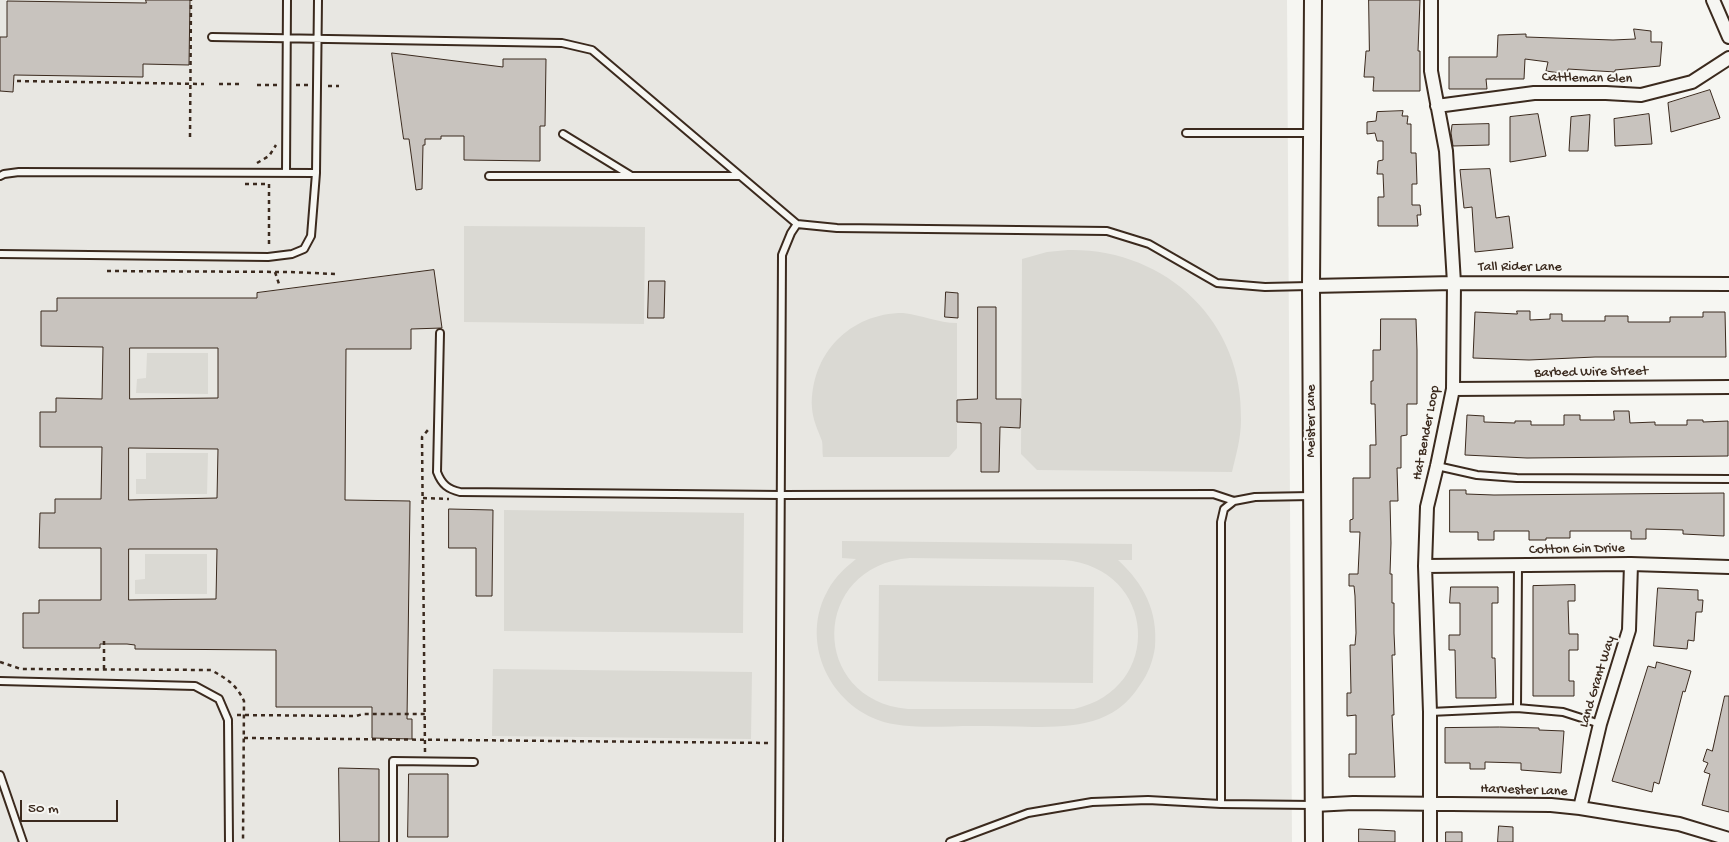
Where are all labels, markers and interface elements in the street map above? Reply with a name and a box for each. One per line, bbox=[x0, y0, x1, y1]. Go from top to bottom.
street label: Cattleman Glen bbox=[1542, 70, 1632, 88]
street label: Tall Rider Lane bbox=[1478, 260, 1562, 276]
street label: Barbed Wire Street bbox=[1534, 364, 1648, 382]
street label: Meister Lane bbox=[1304, 384, 1320, 458]
street label: Hat Bender Loop bbox=[1410, 384, 1444, 482]
street label: Cotton Gin Drive bbox=[1529, 541, 1625, 559]
street label: Land Grant Way bbox=[1576, 634, 1620, 730]
street label: Harvester Lane bbox=[1480, 781, 1568, 801]
scale bar bbox=[22, 790, 120, 822]
text: 50 m bbox=[28, 800, 59, 818]

